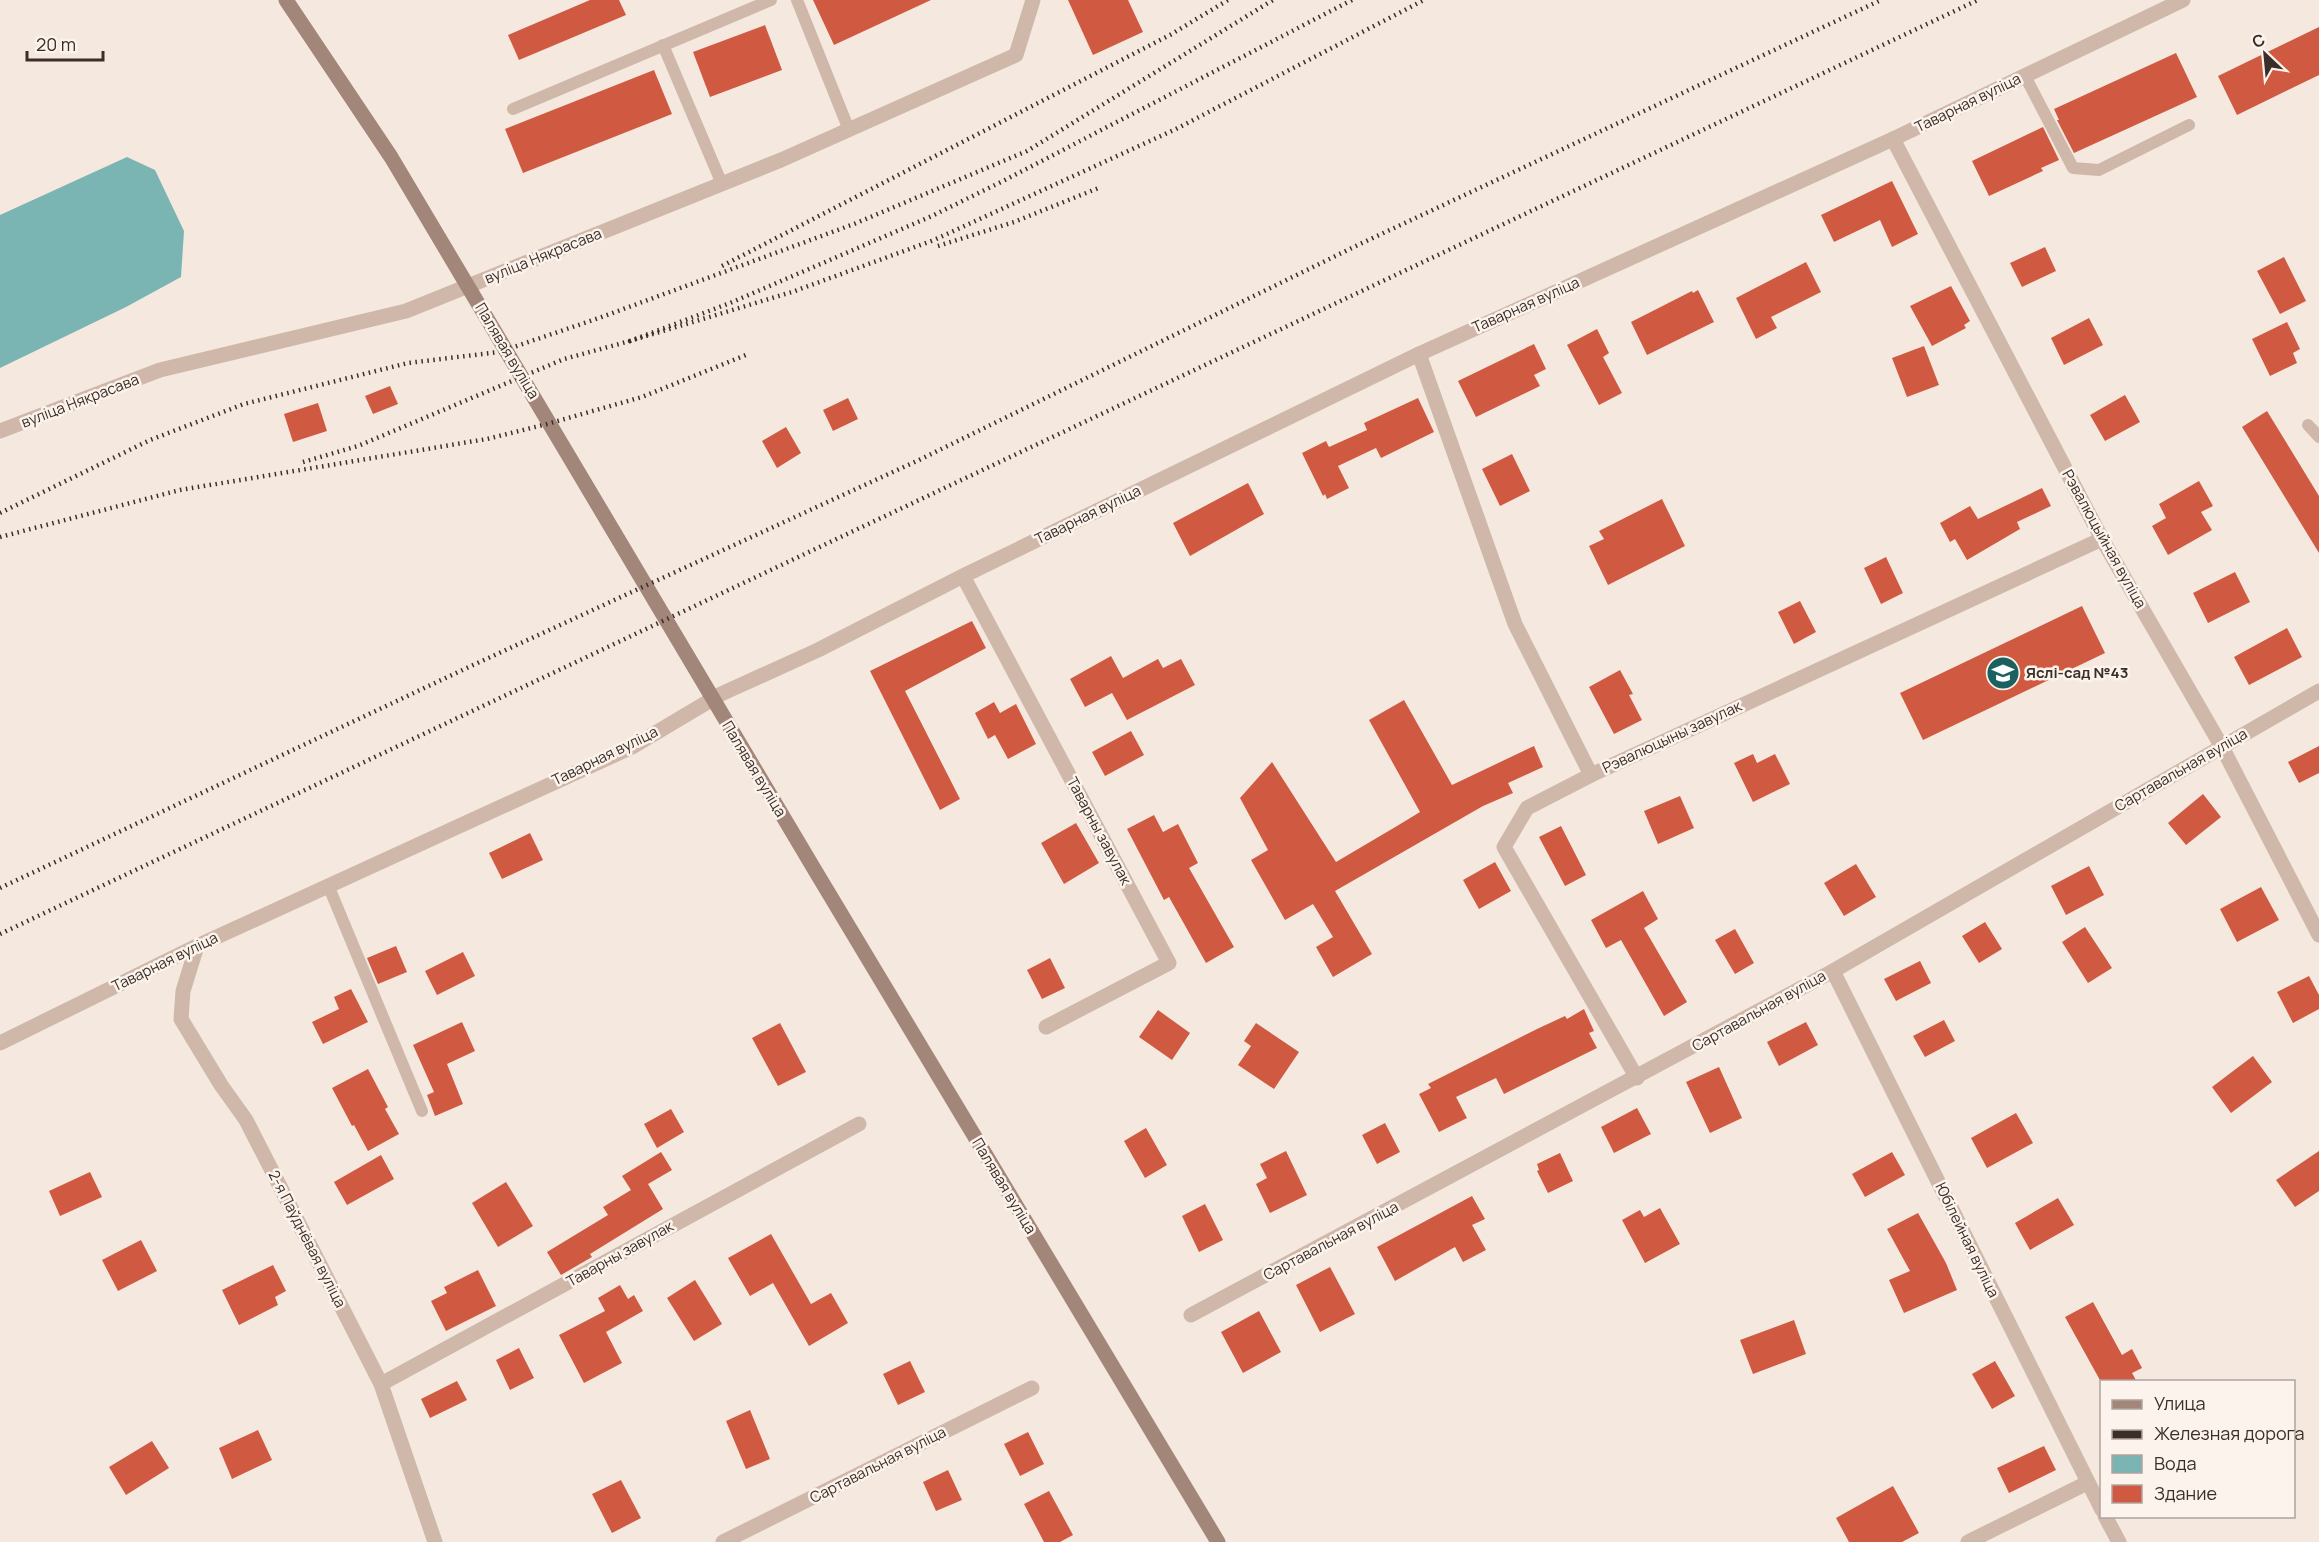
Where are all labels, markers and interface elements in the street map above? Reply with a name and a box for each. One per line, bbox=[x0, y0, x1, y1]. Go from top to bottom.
scale bar bbox=[27, 24, 104, 62]
north arrow bbox=[2235, 24, 2295, 84]
text: С bbox=[2248, 28, 2269, 53]
text: 20 m bbox=[36, 32, 76, 56]
street label: Таварная вуліца bbox=[1911, 68, 2024, 137]
street label: вуліца Някрасава bbox=[481, 222, 604, 289]
street label: Таварная вуліца bbox=[1469, 271, 1583, 338]
street label: Палявая вуліца bbox=[470, 299, 544, 403]
street label: вуліца Някрасава bbox=[18, 368, 142, 433]
street label: Рэвалюцыйная вуліца bbox=[2057, 465, 2151, 612]
street label: Таварная вуліца bbox=[1031, 480, 1144, 549]
school or university icon: Яслі-сад №43 bbox=[1985, 655, 2021, 691]
place label: Яслі-сад №43 bbox=[2026, 662, 2128, 683]
street label: Рэвалюцыны завулак bbox=[1599, 695, 1745, 778]
street label: Палявая вуліца bbox=[717, 717, 791, 821]
street label: Таварная вуліца bbox=[548, 721, 661, 790]
street label: Сартавальная вуліца bbox=[2110, 723, 2251, 816]
street label: Таварны завулак bbox=[1062, 773, 1137, 889]
street label: Таварная вуліца bbox=[108, 927, 221, 996]
street label: Сартавальная вуліца bbox=[1688, 965, 1830, 1056]
street label: Палявая вуліца bbox=[967, 1134, 1041, 1238]
street label: 2-я Паўднёвая вуліца bbox=[264, 1166, 351, 1311]
street label: Юбілейная вуліца bbox=[1930, 1179, 2004, 1301]
street label: Сартавальная вуліца bbox=[1260, 1196, 1402, 1285]
street label: Таварны завулак bbox=[562, 1215, 678, 1292]
legend bbox=[2100, 1380, 2295, 1518]
text: Улица bbox=[2154, 1391, 2206, 1415]
street label: Сартавальная вуліца bbox=[806, 1421, 949, 1508]
text: Железная дорога bbox=[2154, 1421, 2305, 1445]
text: Вода bbox=[2154, 1451, 2196, 1475]
text: Здание bbox=[2154, 1481, 2217, 1505]

